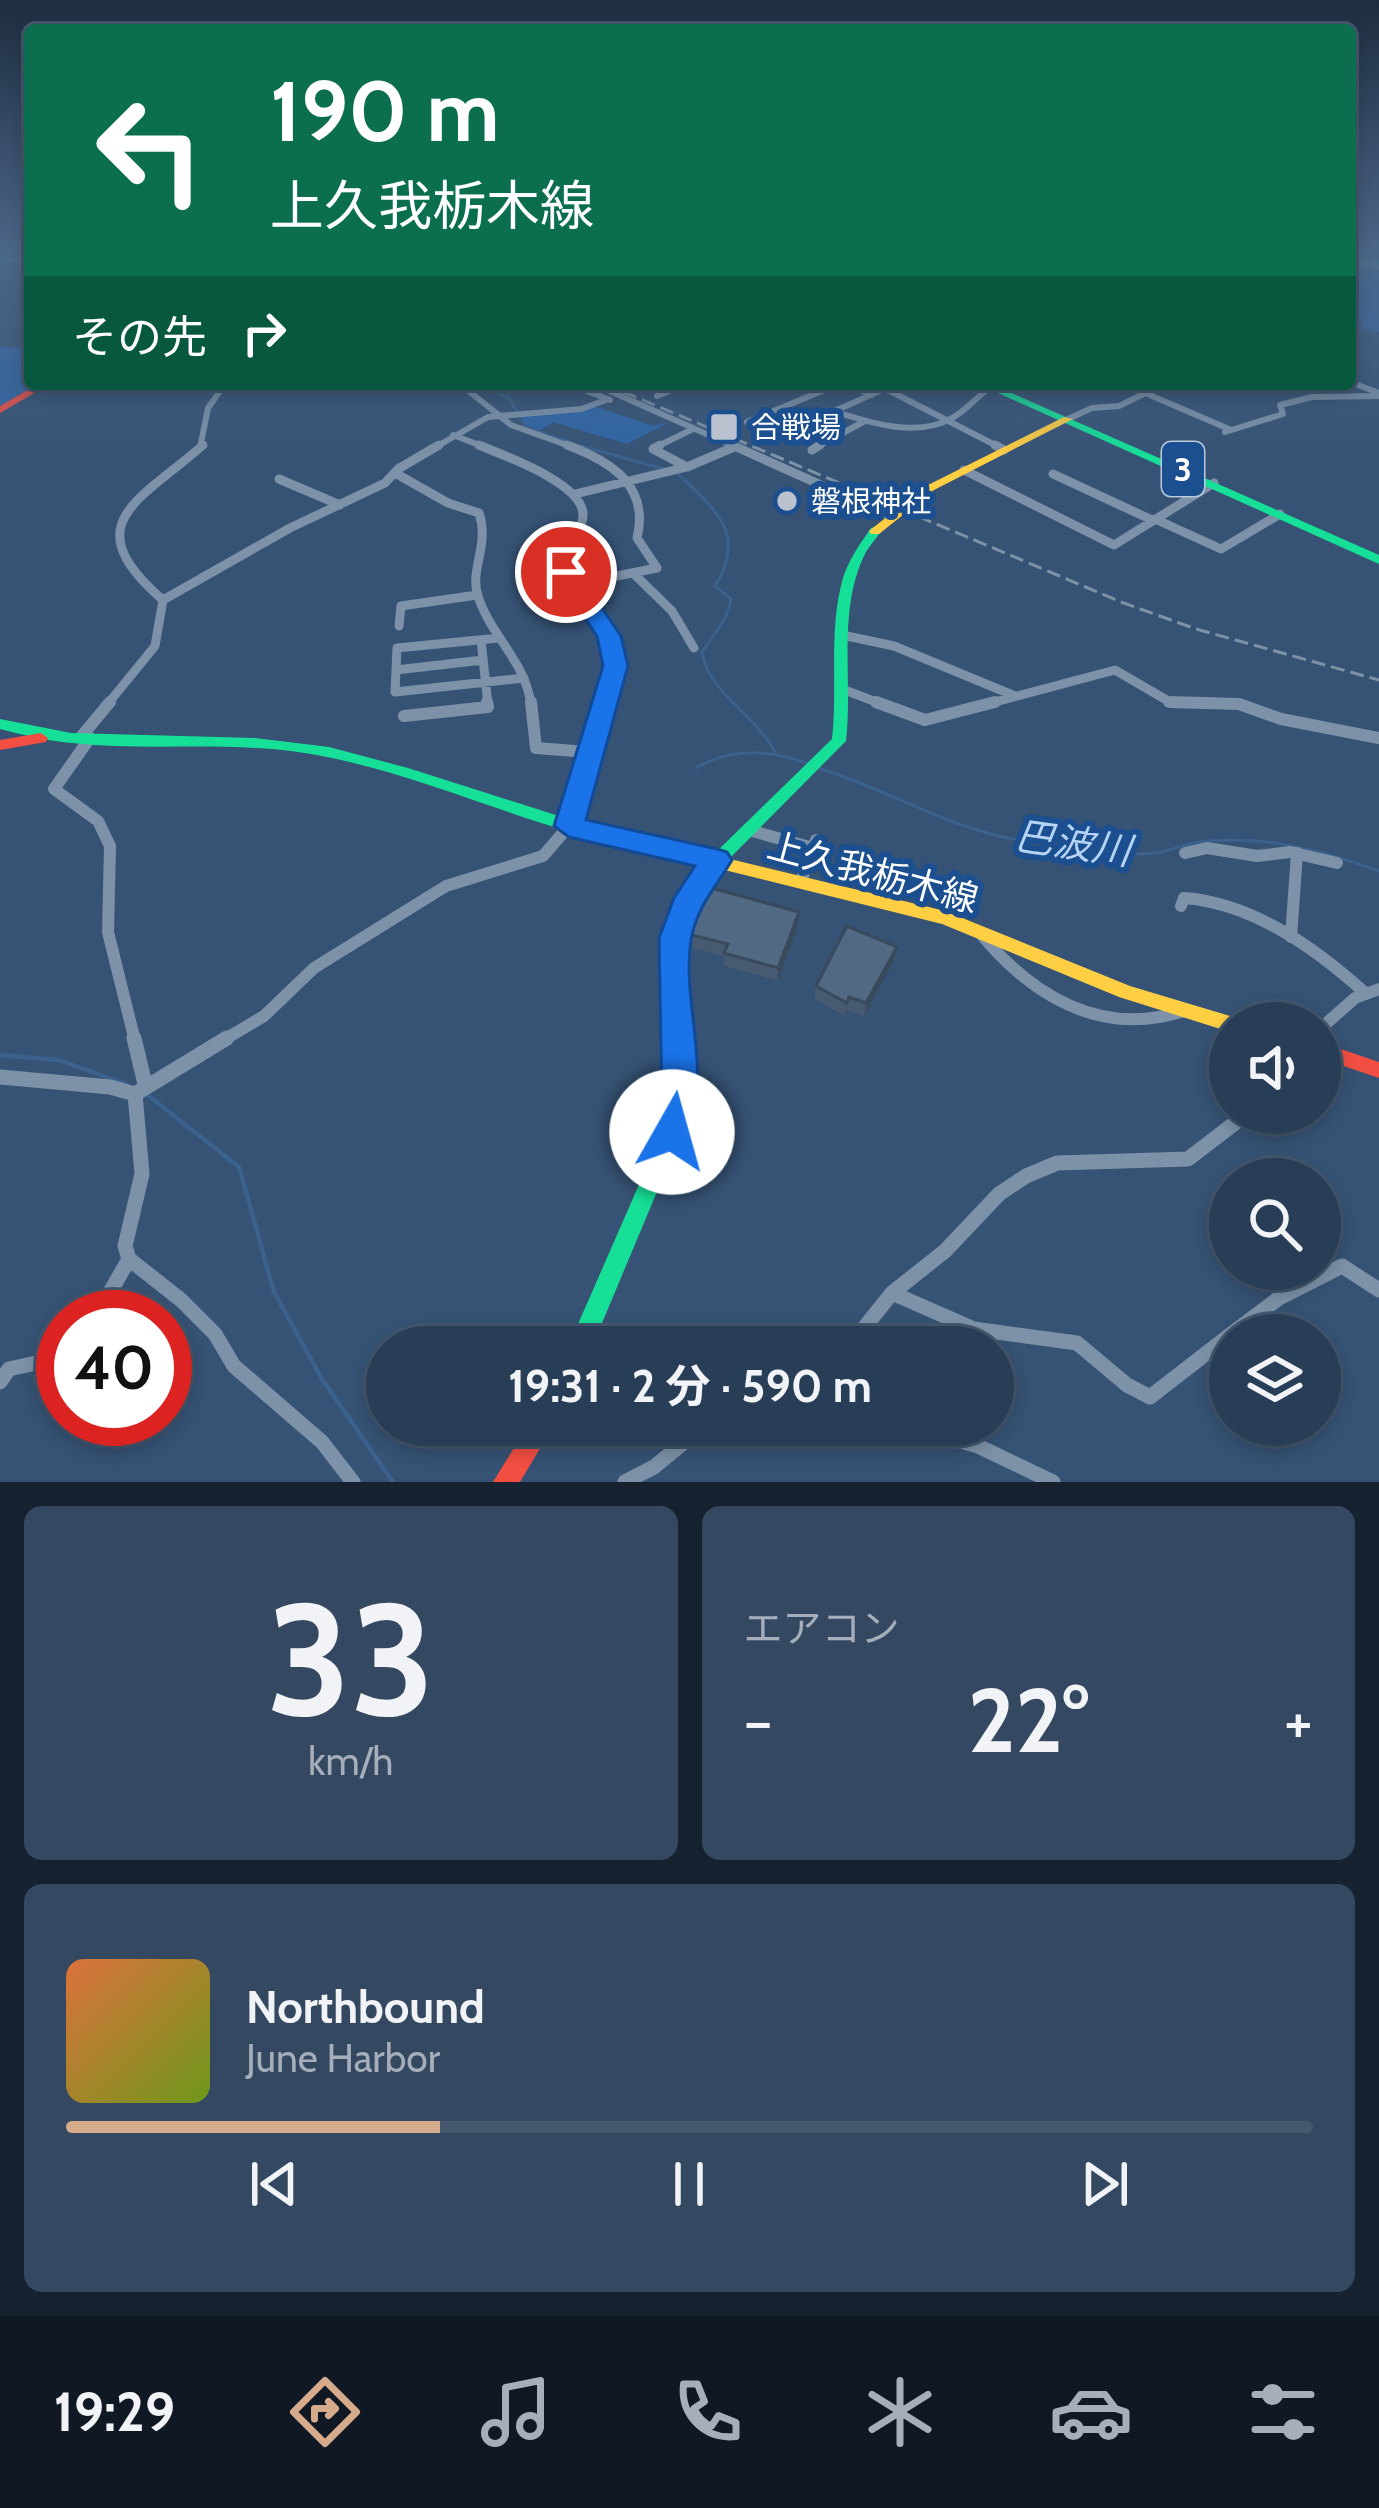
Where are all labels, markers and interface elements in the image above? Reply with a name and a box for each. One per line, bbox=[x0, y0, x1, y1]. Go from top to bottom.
text: 190 m bbox=[270, 60, 499, 162]
icon: left bbox=[72, 72, 228, 228]
text: 上久我栃木線 bbox=[270, 173, 594, 239]
icon: right bbox=[231, 300, 297, 366]
text: その先 bbox=[72, 310, 207, 364]
place label: 合戦場 bbox=[751, 409, 841, 446]
marker: 合戦場 bbox=[708, 411, 740, 443]
road number: 3 bbox=[1162, 442, 1204, 496]
place label: 磐根神社 bbox=[811, 483, 931, 520]
marker: 磐根神社 bbox=[774, 488, 800, 514]
pin bbox=[515, 521, 617, 623]
icon: arrive bbox=[533, 539, 599, 605]
water label: 巴波川 bbox=[1012, 811, 1138, 875]
street label: 上久我栃木線 bbox=[763, 823, 983, 921]
map controls bbox=[1209, 1002, 1341, 1446]
button: sound bbox=[1209, 1002, 1341, 1134]
position arrow bbox=[609, 1069, 735, 1195]
button: search bbox=[1209, 1158, 1341, 1290]
speed limit sign: 40 bbox=[36, 1290, 192, 1446]
button: layers bbox=[1209, 1314, 1341, 1446]
text: 19:31 · 2 分 · 590 m bbox=[508, 1359, 872, 1413]
text: 33 bbox=[267, 1564, 435, 1754]
text: エアコン bbox=[744, 1604, 900, 1652]
text: 22° bbox=[968, 1665, 1089, 1775]
text: − bbox=[744, 1680, 773, 1761]
text: + bbox=[1284, 1680, 1313, 1761]
text: km/h bbox=[308, 1737, 393, 1785]
text: Northbound bbox=[246, 1980, 485, 2034]
text: June Harbor bbox=[246, 2034, 440, 2082]
icon: previous bbox=[241, 2151, 307, 2217]
icon: pause bbox=[656, 2151, 722, 2217]
icon: next bbox=[1072, 2151, 1138, 2217]
icon: directions bbox=[283, 2370, 367, 2454]
icon: music bbox=[474, 2370, 558, 2454]
icon: phone bbox=[666, 2370, 750, 2454]
icon: climate bbox=[858, 2370, 942, 2454]
icon: car bbox=[1049, 2370, 1133, 2454]
icon: filters bbox=[1241, 2370, 1325, 2454]
text: 19:29 bbox=[54, 2379, 175, 2445]

